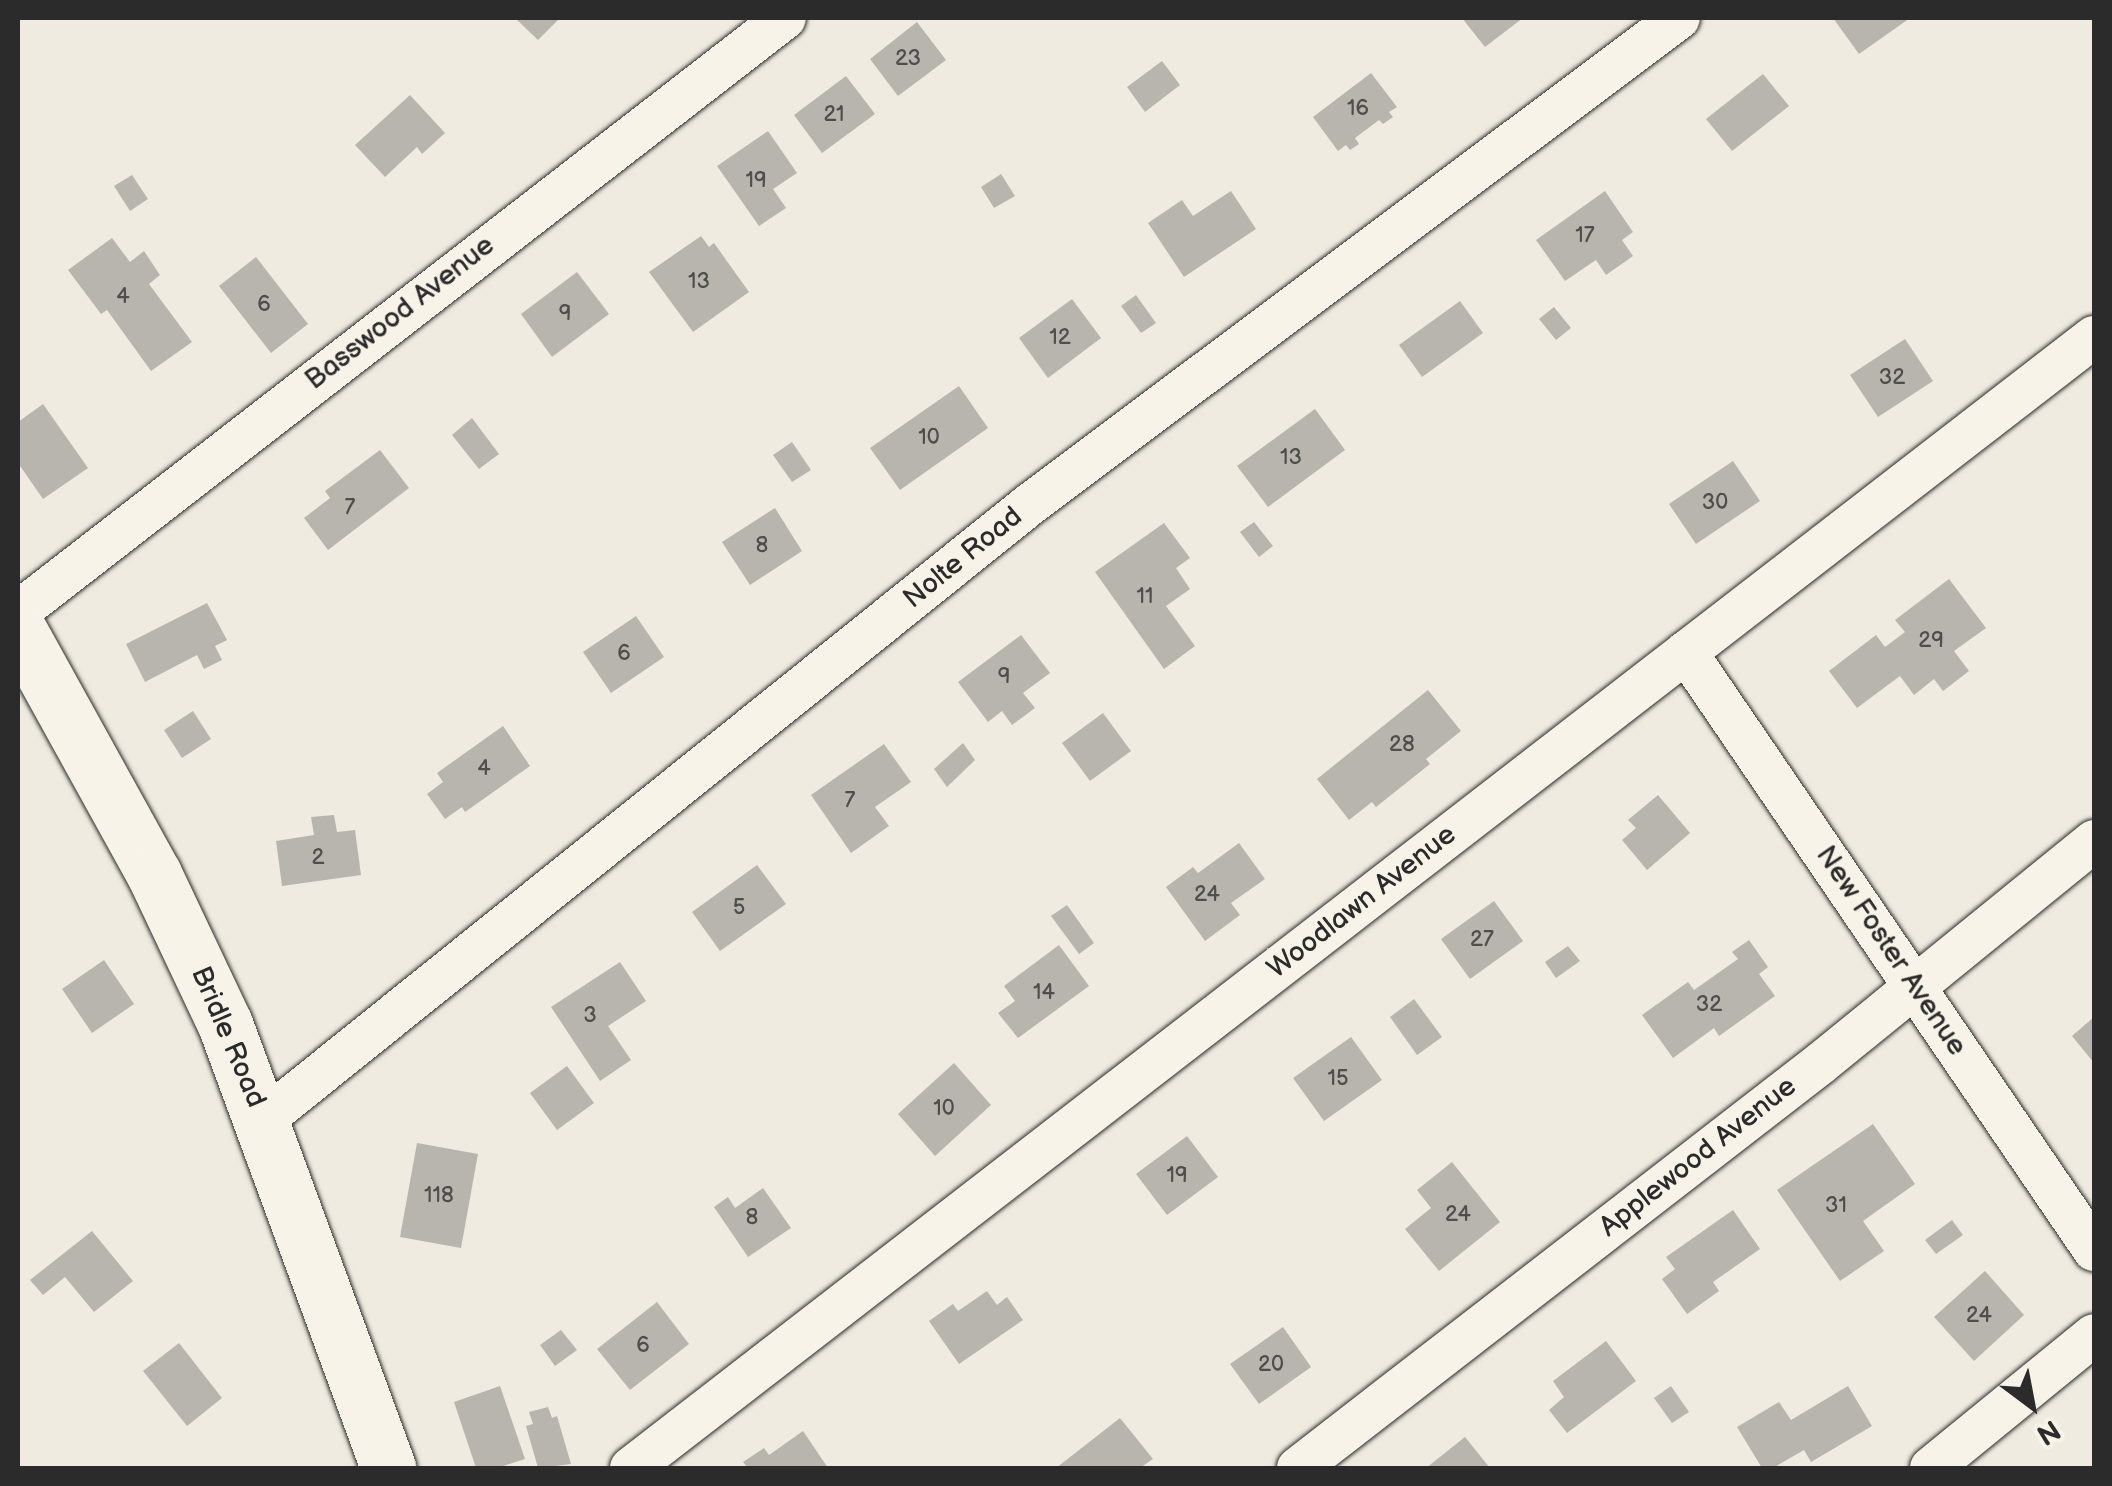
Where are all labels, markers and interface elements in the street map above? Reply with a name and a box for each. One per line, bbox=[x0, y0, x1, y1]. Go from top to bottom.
house number: 23 bbox=[895, 46, 921, 72]
house number: 16 bbox=[1347, 96, 1369, 122]
house number: 21 bbox=[823, 102, 845, 128]
house number: 19 bbox=[745, 168, 767, 194]
house number: 17 bbox=[1575, 223, 1595, 249]
street label: Basswood Avenue bbox=[299, 229, 501, 397]
house number: 13 bbox=[688, 269, 710, 295]
house number: 4 bbox=[116, 284, 130, 310]
house number: 6 bbox=[257, 292, 271, 318]
house number: 9 bbox=[559, 301, 571, 327]
house number: 12 bbox=[1049, 325, 1071, 351]
house number: 32 bbox=[1879, 365, 1905, 391]
house number: 10 bbox=[918, 425, 940, 451]
house number: 13 bbox=[1280, 445, 1302, 471]
house number: 30 bbox=[1702, 490, 1728, 516]
house number: 7 bbox=[345, 495, 355, 521]
street label: Nolte Road bbox=[897, 500, 1029, 616]
house number: 8 bbox=[756, 533, 768, 559]
house number: 11 bbox=[1136, 584, 1154, 610]
house number: 29 bbox=[1918, 628, 1944, 654]
house number: 6 bbox=[617, 641, 631, 667]
house number: 9 bbox=[998, 664, 1010, 690]
house number: 28 bbox=[1389, 732, 1415, 758]
house number: 4 bbox=[477, 756, 491, 782]
house number: 7 bbox=[845, 788, 855, 814]
street label: Woodlawn Avenue bbox=[1261, 818, 1463, 986]
street label: New Foster Avenue bbox=[1808, 840, 1974, 1062]
house number: 2 bbox=[312, 845, 324, 871]
house number: 24 bbox=[1194, 882, 1220, 908]
house number: 5 bbox=[733, 895, 745, 921]
house number: 27 bbox=[1470, 927, 1494, 953]
street label: Bridle Road bbox=[183, 961, 273, 1113]
house number: 14 bbox=[1033, 980, 1055, 1006]
house number: 32 bbox=[1696, 992, 1722, 1018]
house number: 3 bbox=[583, 1003, 597, 1029]
house number: 15 bbox=[1327, 1066, 1349, 1092]
street label: Applewood Avenue bbox=[1593, 1070, 1803, 1244]
house number: 10 bbox=[933, 1096, 955, 1122]
house number: 19 bbox=[1166, 1163, 1188, 1189]
house number: 118 bbox=[424, 1183, 454, 1209]
house number: 31 bbox=[1825, 1193, 1847, 1219]
house number: 24 bbox=[1445, 1202, 1471, 1228]
house number: 8 bbox=[746, 1205, 758, 1231]
house number: 24 bbox=[1966, 1303, 1992, 1329]
house number: 6 bbox=[636, 1333, 650, 1359]
house number: 20 bbox=[1258, 1352, 1284, 1378]
north arrow bbox=[1982, 1356, 2082, 1456]
text: N bbox=[2031, 1412, 2066, 1451]

